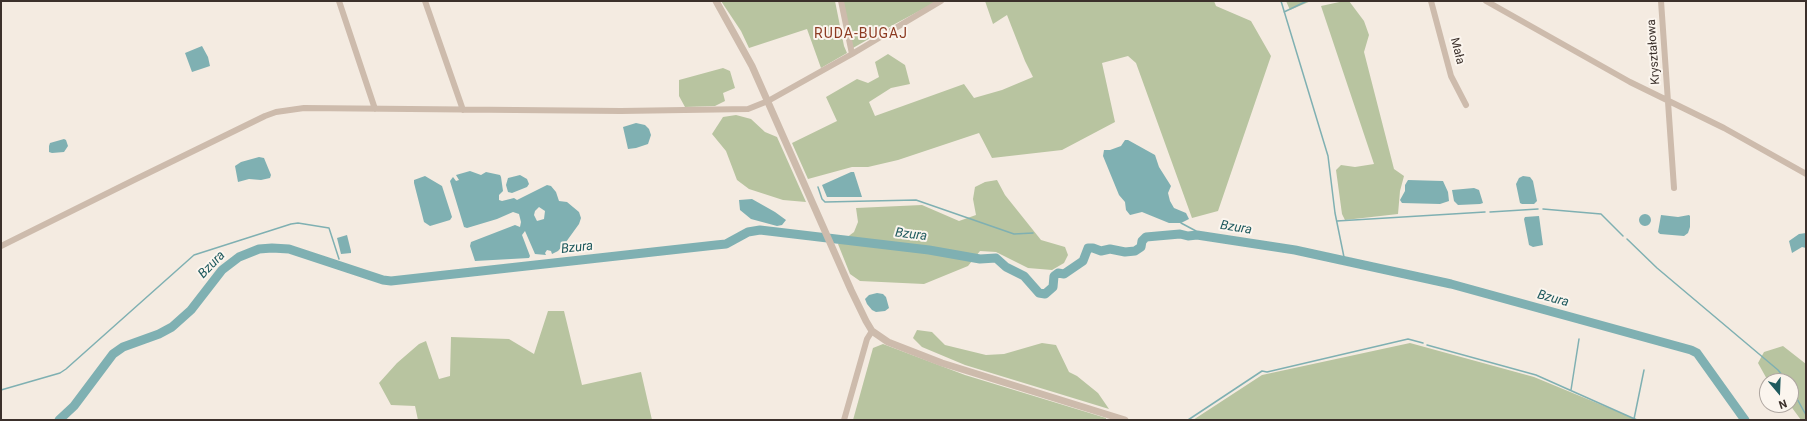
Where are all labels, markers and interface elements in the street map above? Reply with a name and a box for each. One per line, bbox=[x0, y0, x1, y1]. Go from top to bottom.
street label: Kryształowa bbox=[1645, 19, 1663, 85]
district label: RUDA-BUGAJ bbox=[814, 26, 908, 42]
street label: Mała bbox=[1447, 36, 1467, 66]
water label: Bzura bbox=[1219, 218, 1253, 238]
water label: Bzura bbox=[894, 225, 928, 245]
water label: Bzura bbox=[560, 239, 594, 257]
water label: Bzura bbox=[195, 248, 229, 282]
water label: Bzura bbox=[1536, 287, 1570, 311]
north arrow bbox=[1759, 373, 1799, 413]
text: N bbox=[1777, 396, 1789, 411]

